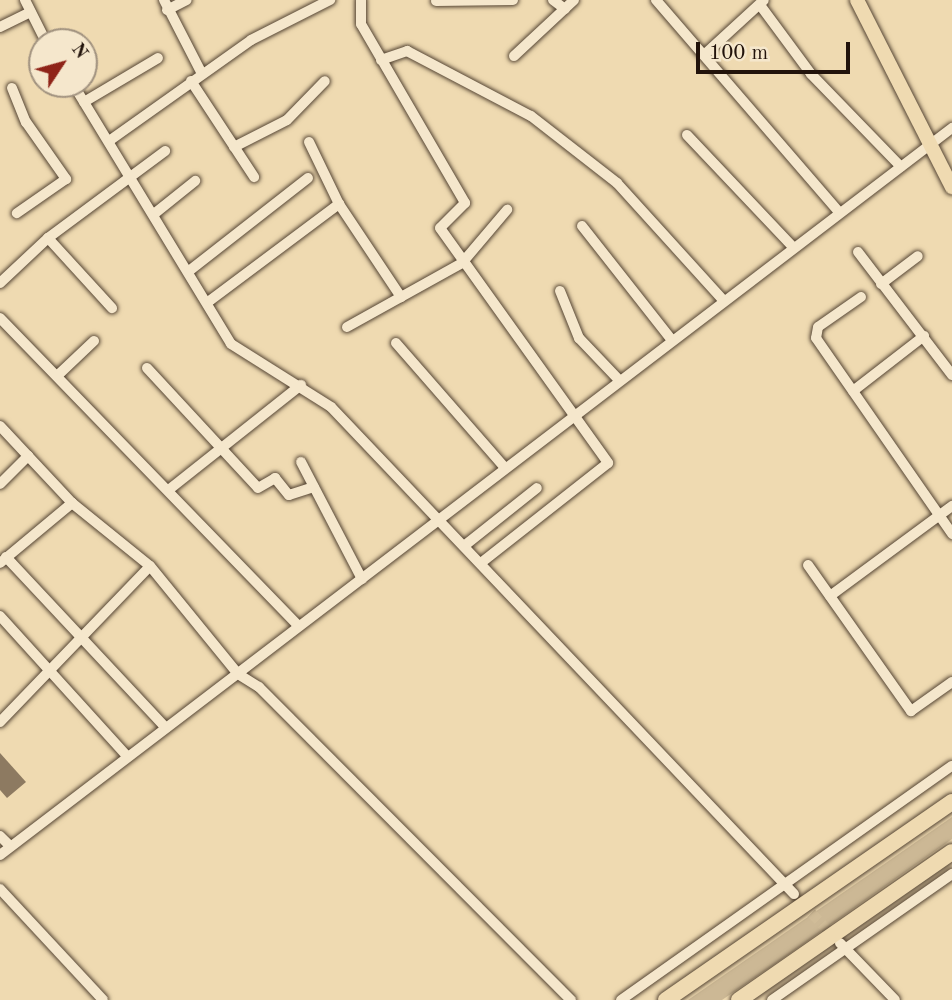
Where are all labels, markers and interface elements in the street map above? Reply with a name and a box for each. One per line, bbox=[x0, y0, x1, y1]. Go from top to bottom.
north arrow bbox=[28, 28, 98, 98]
scale bar bbox=[700, 28, 854, 72]
text: N bbox=[67, 40, 91, 63]
text: 100 m bbox=[709, 43, 768, 64]

